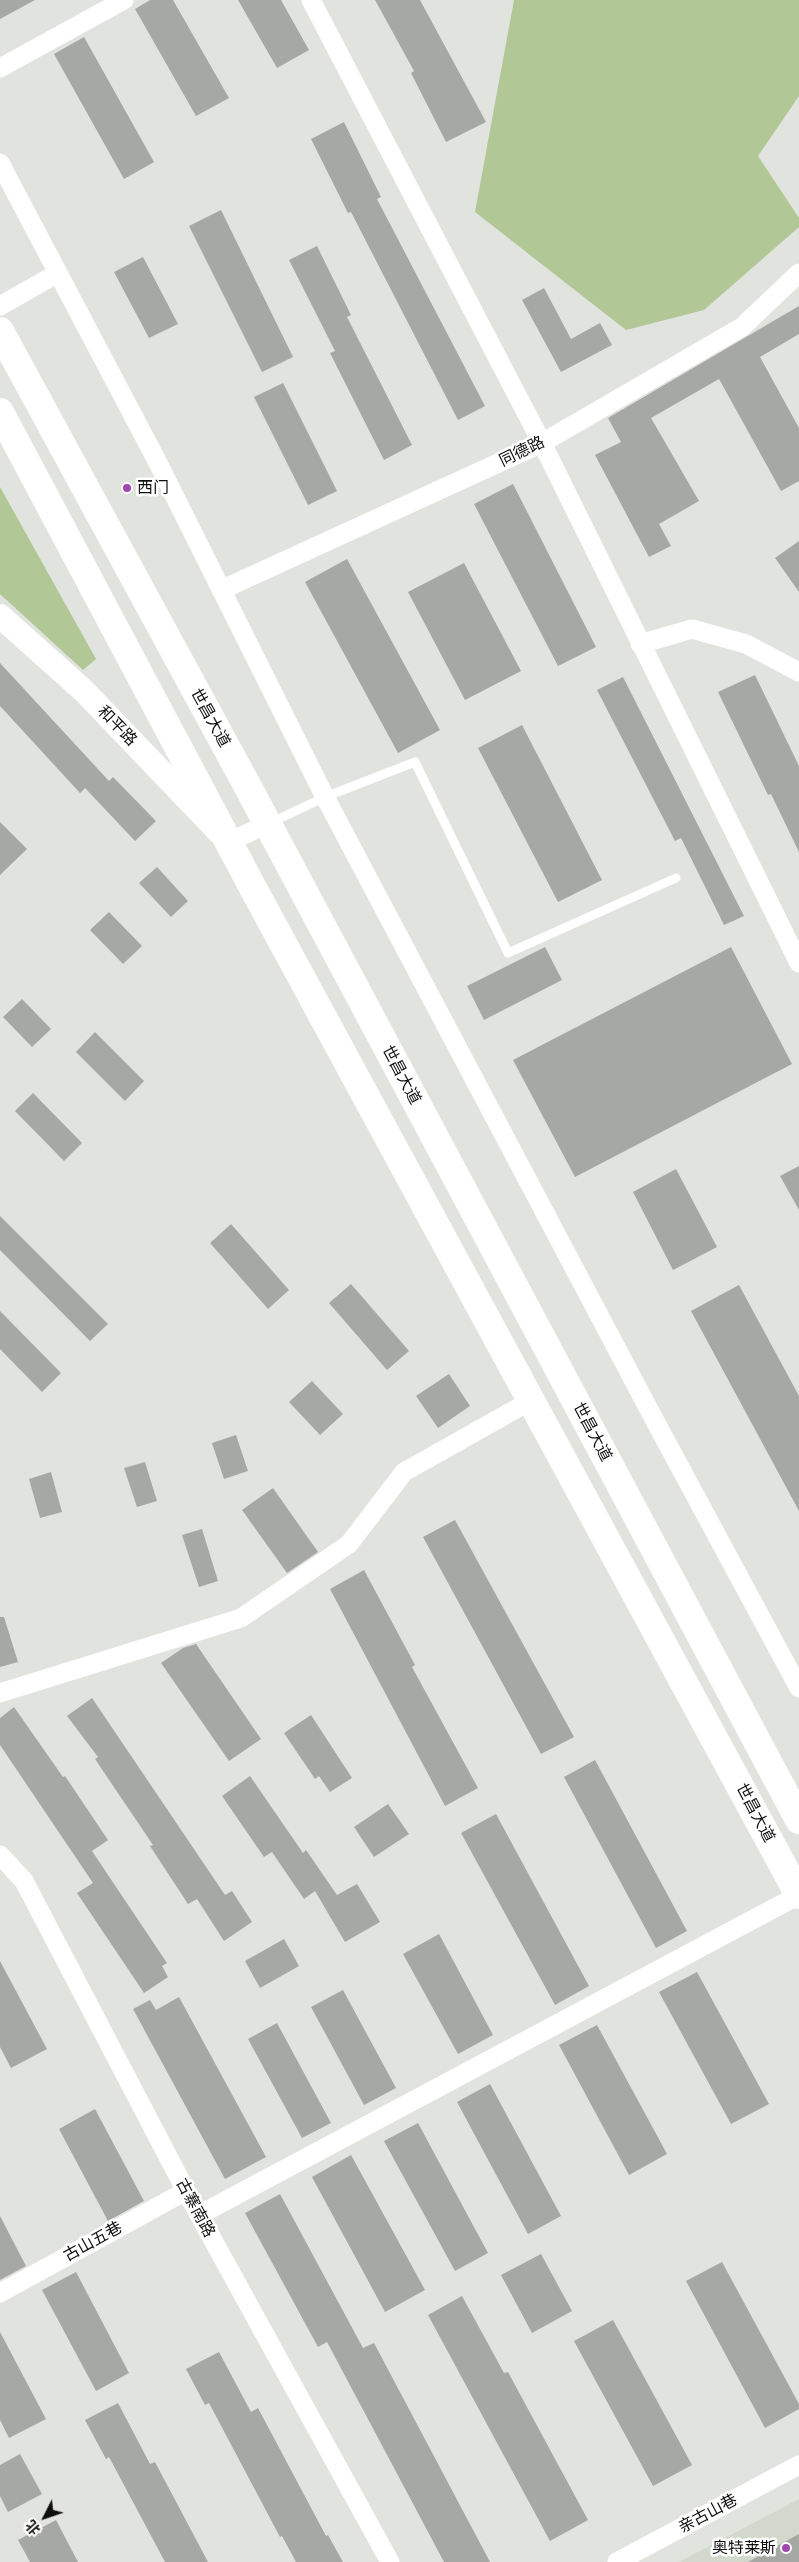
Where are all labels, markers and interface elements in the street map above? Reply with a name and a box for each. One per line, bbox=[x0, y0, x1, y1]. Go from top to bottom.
street label: 同德路 bbox=[496, 433, 548, 471]
place label: 西门 bbox=[137, 478, 169, 498]
marker: 西门 bbox=[121, 482, 133, 494]
street label: 世昌大道 bbox=[186, 685, 234, 751]
street label: 和平路 bbox=[93, 702, 141, 750]
street label: 世昌大道 bbox=[378, 1042, 424, 1108]
street label: 世昌大道 bbox=[569, 1399, 615, 1465]
street label: 世昌大道 bbox=[732, 1780, 778, 1846]
street label: 古寨南路 bbox=[172, 2175, 218, 2241]
street label: 古山五巷 bbox=[60, 2218, 126, 2266]
street label: 亲古山巷 bbox=[675, 2491, 741, 2537]
north arrow bbox=[20, 2492, 70, 2542]
text: 北 bbox=[22, 2516, 44, 2538]
place label: 奥特莱斯 bbox=[712, 2538, 776, 2558]
marker: 奥特莱斯 bbox=[780, 2542, 792, 2554]

